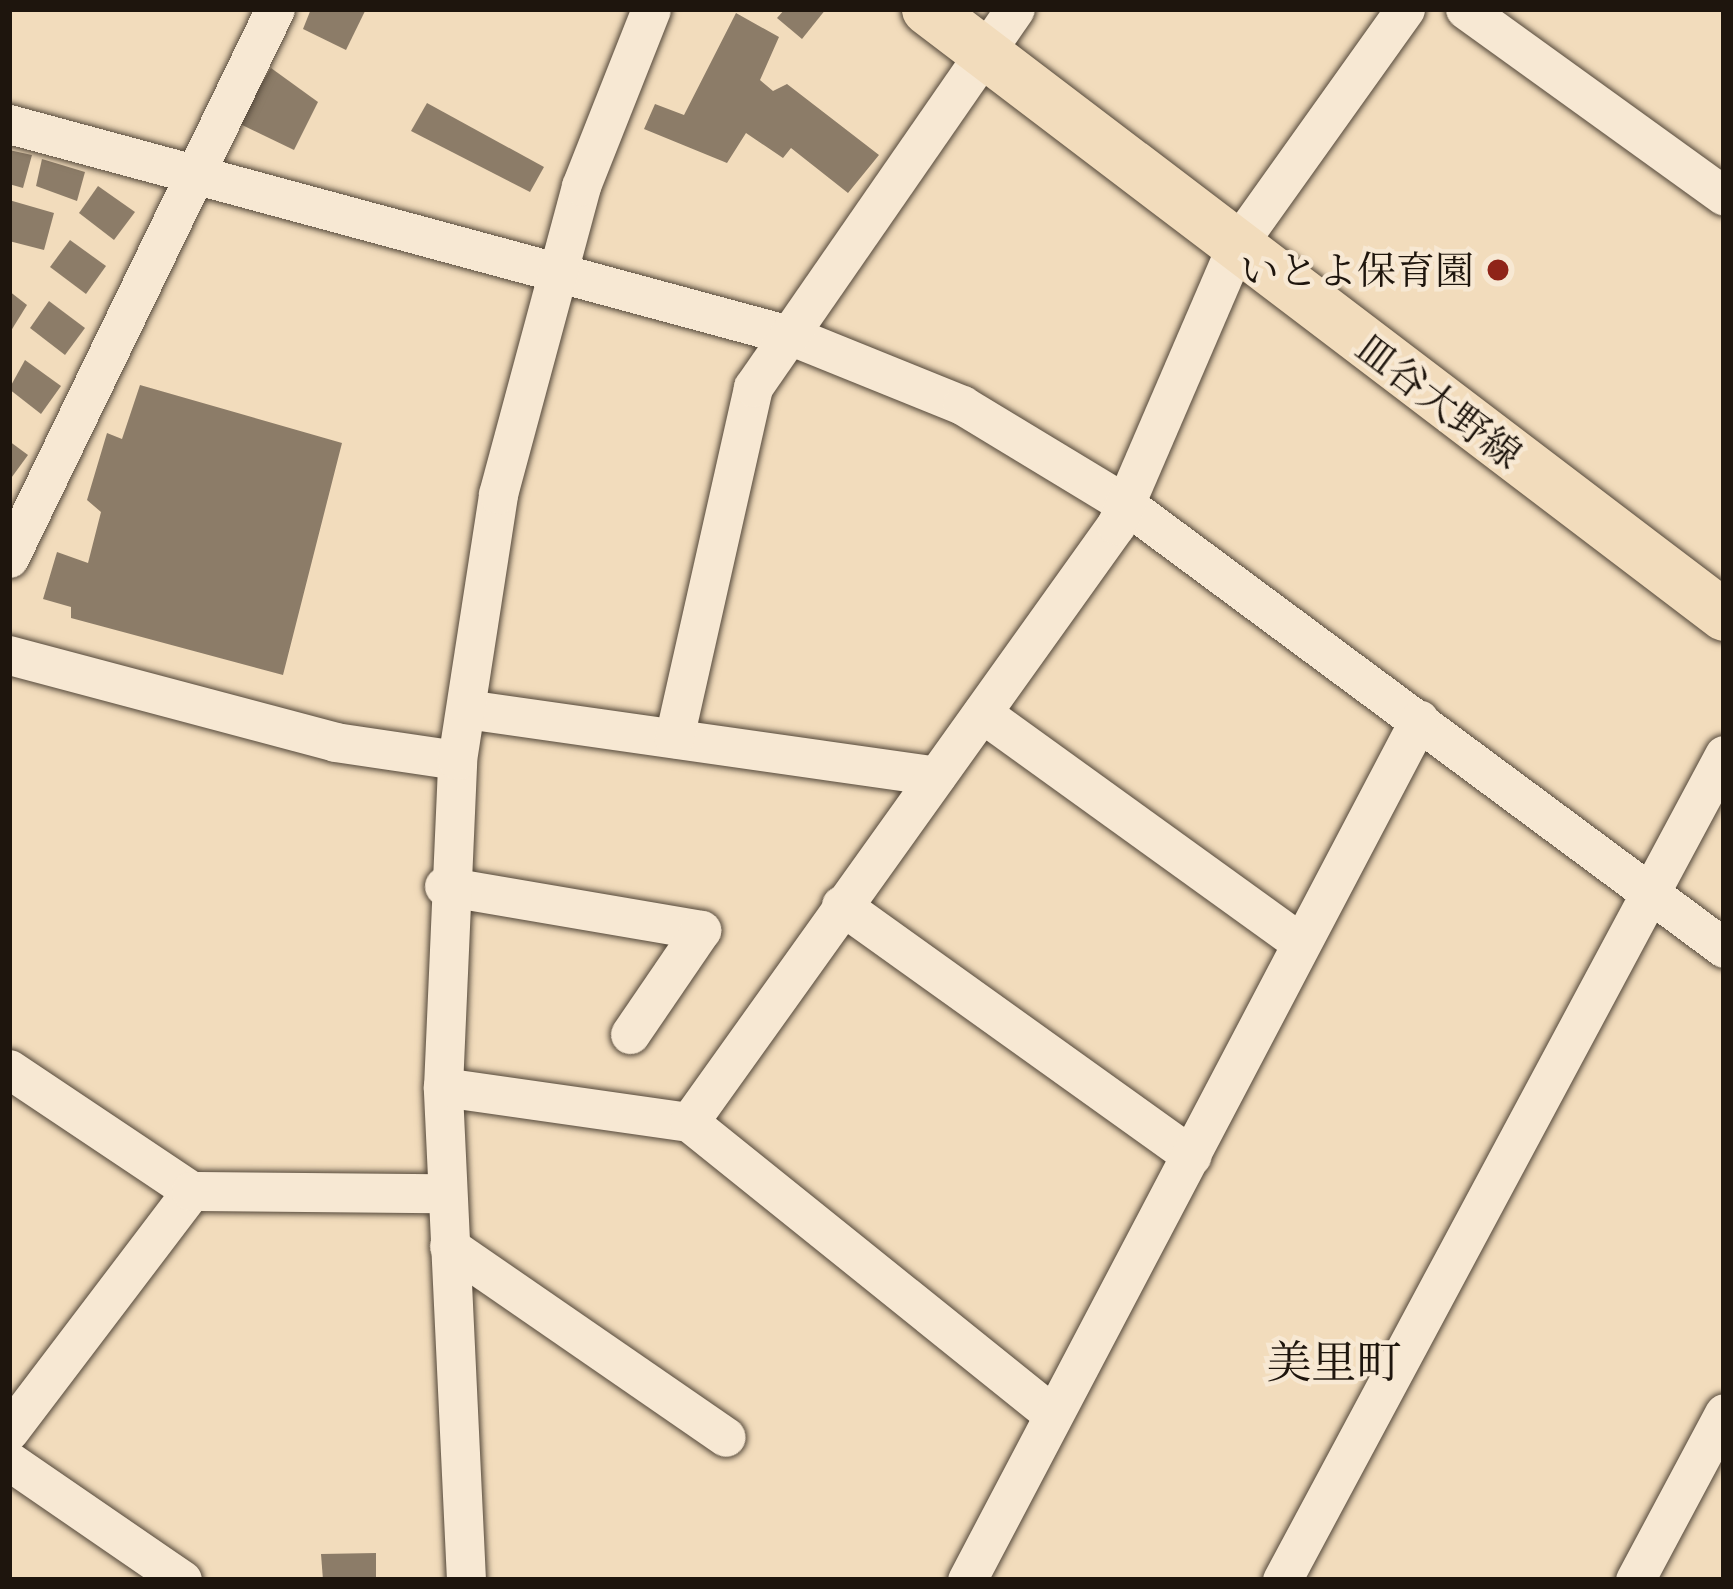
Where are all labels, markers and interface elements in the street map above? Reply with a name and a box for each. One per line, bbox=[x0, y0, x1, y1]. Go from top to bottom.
place label: いとよ保育園 bbox=[1240, 247, 1474, 293]
marker: いとよ保育園 bbox=[1485, 257, 1511, 283]
street label: 皿谷大野線 bbox=[1347, 324, 1531, 478]
district label: 美里町 bbox=[1267, 1336, 1401, 1390]

